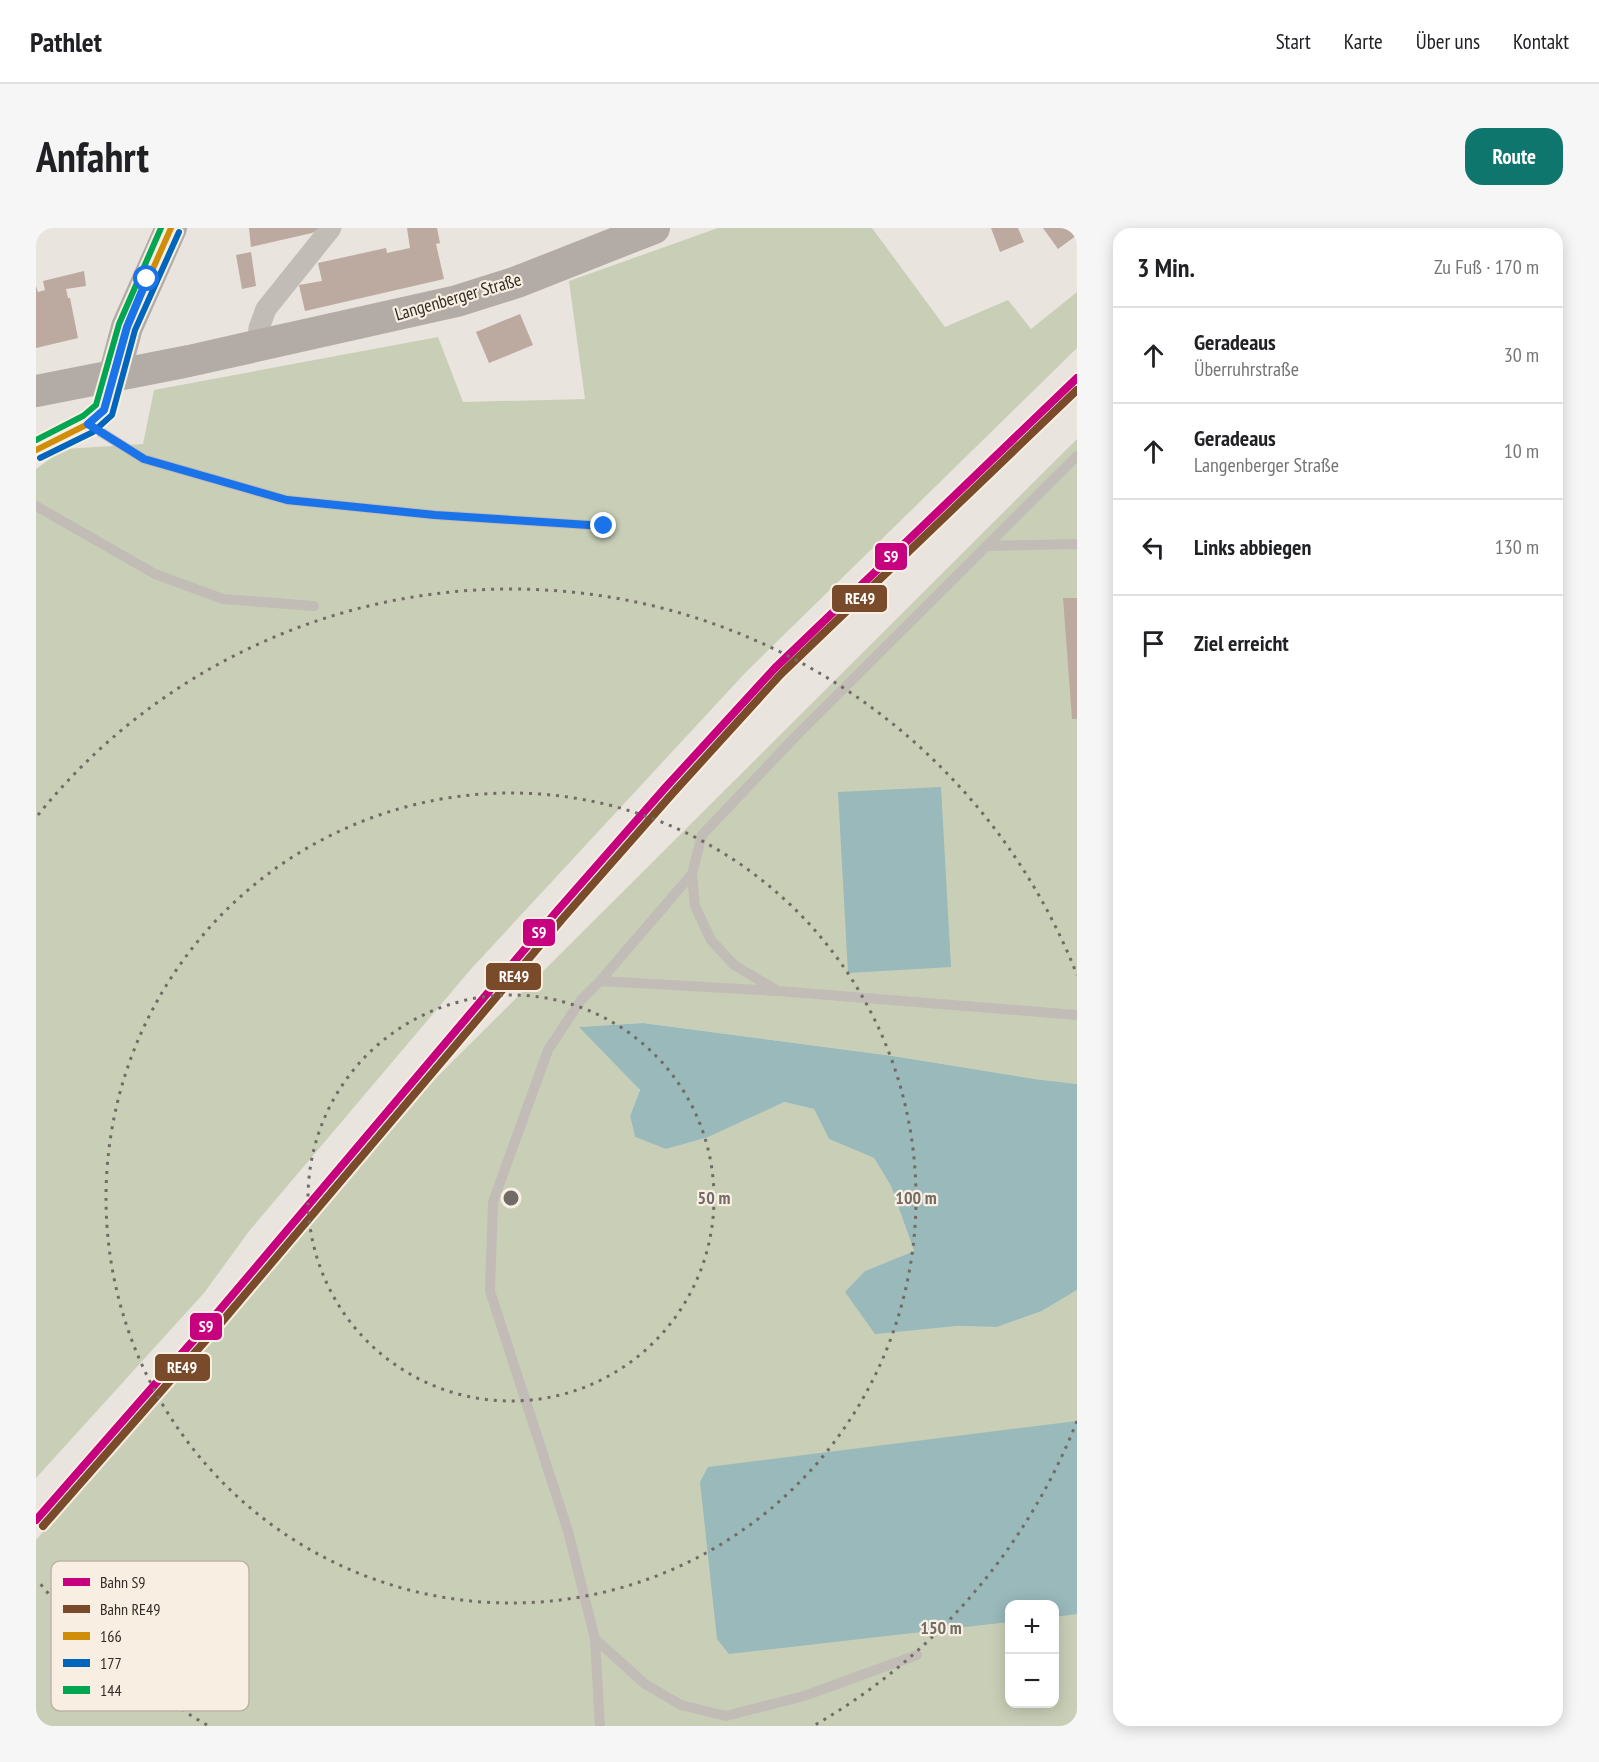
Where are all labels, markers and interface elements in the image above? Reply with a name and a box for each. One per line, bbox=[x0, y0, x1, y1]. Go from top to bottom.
text: Pathlet bbox=[30, 23, 102, 60]
text: Start bbox=[1276, 28, 1311, 55]
text: Karte bbox=[1344, 28, 1383, 55]
text: Über uns bbox=[1416, 28, 1480, 55]
text: Kontakt bbox=[1513, 28, 1569, 55]
button: Route bbox=[1465, 128, 1563, 185]
text: Anfahrt bbox=[36, 129, 149, 184]
text: 3 Min. bbox=[1137, 251, 1195, 284]
text: Zu Fuß · 170 m bbox=[1434, 254, 1539, 280]
route start bbox=[133, 265, 159, 291]
street label: Langenberger Straße bbox=[392, 267, 524, 326]
text: Geradeaus bbox=[1194, 328, 1276, 356]
icon: ahead bbox=[1137, 339, 1170, 372]
text: 30 m bbox=[1504, 342, 1539, 368]
text: Überruhrstraße bbox=[1194, 356, 1299, 382]
text: Geradeaus bbox=[1194, 424, 1276, 452]
icon: ahead bbox=[1137, 435, 1170, 468]
text: 10 m bbox=[1504, 438, 1539, 464]
text: Langenberger Straße bbox=[1194, 452, 1339, 478]
route end bbox=[590, 512, 616, 538]
icon: left bbox=[1137, 531, 1170, 564]
text: Links abbiegen bbox=[1194, 533, 1311, 561]
text: 130 m bbox=[1495, 534, 1539, 560]
line badge: S9 bbox=[874, 542, 908, 571]
text: S9 bbox=[884, 546, 898, 566]
line badge: RE49 bbox=[831, 584, 888, 613]
text: RE49 bbox=[845, 588, 875, 608]
icon: arrive bbox=[1137, 627, 1170, 660]
text: Ziel erreicht bbox=[1194, 629, 1289, 657]
line badge: S9 bbox=[522, 918, 556, 947]
text: S9 bbox=[532, 922, 546, 942]
line badge: RE49 bbox=[485, 962, 542, 991]
text: RE49 bbox=[499, 966, 529, 986]
text: 50 m bbox=[698, 1186, 730, 1209]
text: 100 m bbox=[895, 1186, 937, 1209]
centre of rings bbox=[501, 1188, 521, 1208]
line badge: S9 bbox=[189, 1312, 223, 1341]
text: S9 bbox=[199, 1316, 213, 1336]
line badge: RE49 bbox=[154, 1353, 211, 1382]
text: RE49 bbox=[167, 1357, 197, 1377]
legend bbox=[51, 1561, 249, 1711]
text: Bahn S9 bbox=[100, 1572, 145, 1592]
text: Bahn RE49 bbox=[100, 1599, 160, 1619]
map controls bbox=[1005, 1600, 1059, 1708]
button: + bbox=[1005, 1600, 1059, 1654]
text: 150 m bbox=[920, 1616, 962, 1639]
text: 166 bbox=[100, 1626, 122, 1646]
text: 177 bbox=[100, 1653, 122, 1673]
button: − bbox=[1005, 1654, 1059, 1708]
text: 144 bbox=[100, 1680, 122, 1700]

